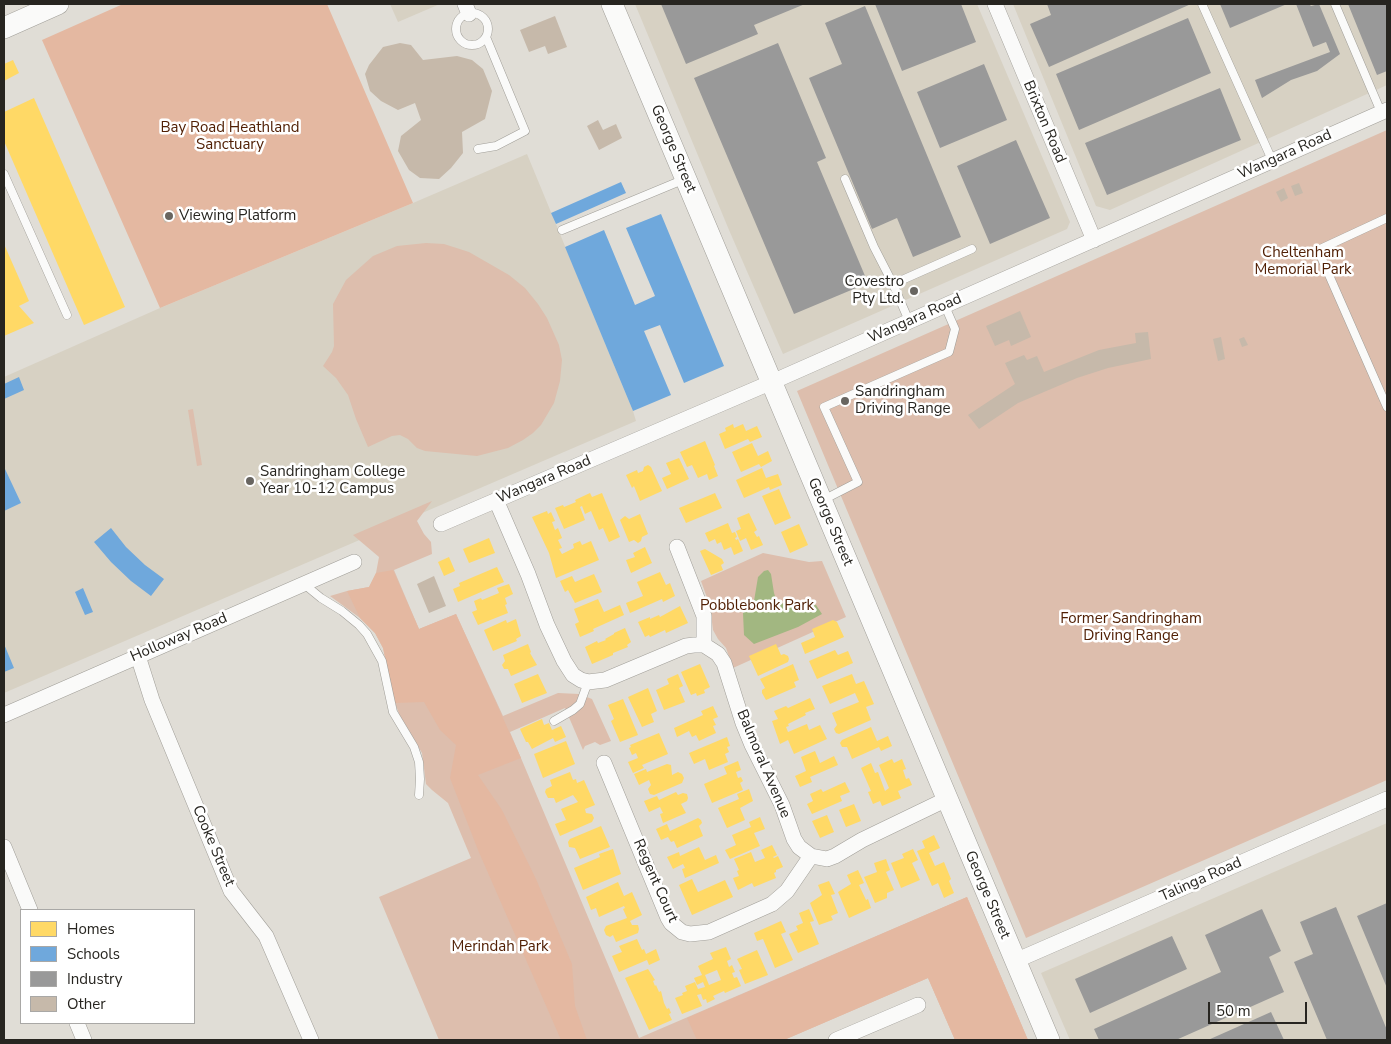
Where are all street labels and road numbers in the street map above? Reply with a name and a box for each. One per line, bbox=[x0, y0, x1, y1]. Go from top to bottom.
street label: Brixton Road bbox=[1019, 78, 1069, 166]
street label: George Street bbox=[646, 102, 700, 196]
street label: Wangara Road bbox=[1235, 126, 1335, 184]
street label: Wangara Road bbox=[865, 290, 965, 348]
street label: Wangara Road bbox=[494, 452, 594, 508]
street label: George Street bbox=[803, 475, 857, 569]
street label: Holloway Road bbox=[128, 609, 230, 667]
street label: Balmoral Avenue bbox=[732, 707, 794, 821]
street label: Cooke Street bbox=[188, 803, 238, 889]
street label: Regent Court bbox=[629, 836, 681, 926]
street label: George Street bbox=[960, 848, 1014, 942]
street label: Talinga Road bbox=[1157, 854, 1245, 906]

